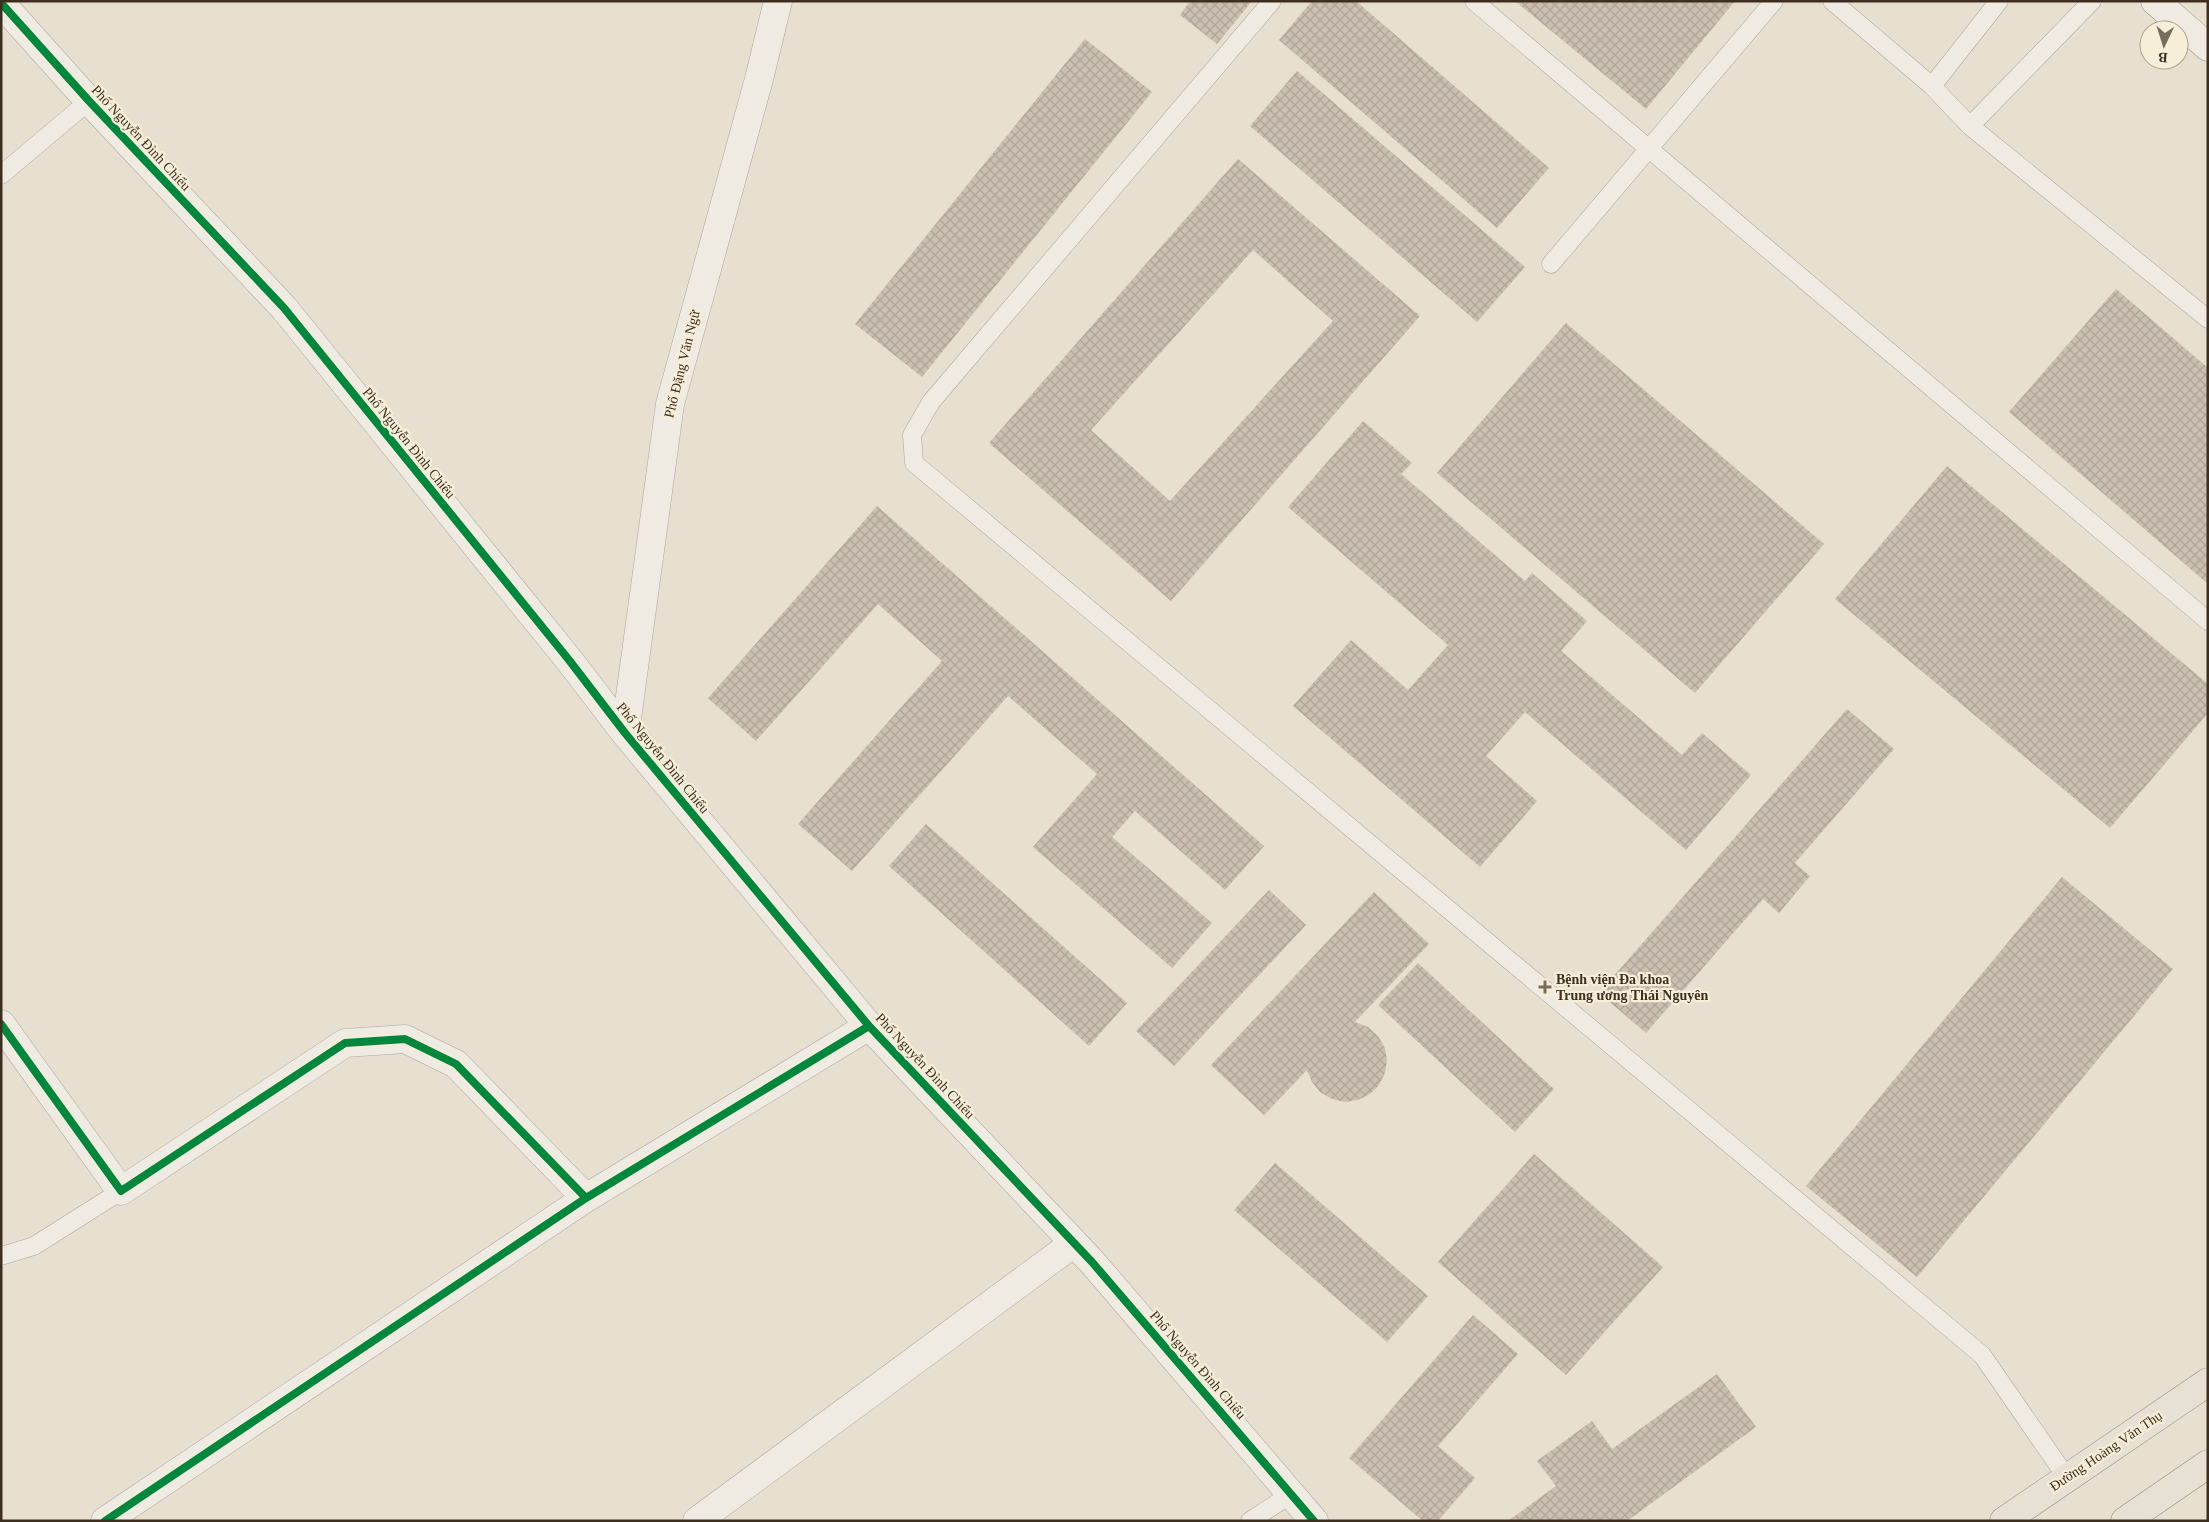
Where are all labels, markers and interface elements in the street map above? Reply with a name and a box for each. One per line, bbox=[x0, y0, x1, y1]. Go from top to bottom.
north arrow bbox=[2139, 20, 2189, 70]
text: B bbox=[2158, 50, 2168, 65]
street label: Phố Nguyễn Đình Chiểu bbox=[88, 82, 194, 194]
street label: Phố Đặng Văn Ngữ bbox=[661, 308, 703, 419]
street label: Phố Nguyễn Đình Chiểu bbox=[360, 385, 458, 501]
street label: Phố Nguyễn Đình Chiểu bbox=[614, 700, 712, 816]
place label: Bệnh viện Đa khoa Trung ương Thái Nguyên bbox=[1556, 972, 1708, 1003]
marker: Bệnh viện Đa khoa Trung ương Thái Nguyên bbox=[1538, 980, 1552, 994]
street label: Phố Nguyễn Đình Chiểu bbox=[872, 1010, 978, 1122]
street label: Phố Nguyễn Đình Chiểu bbox=[1147, 1308, 1249, 1422]
street label: Đường Hoàng Văn Thụ bbox=[2047, 1408, 2165, 1494]

